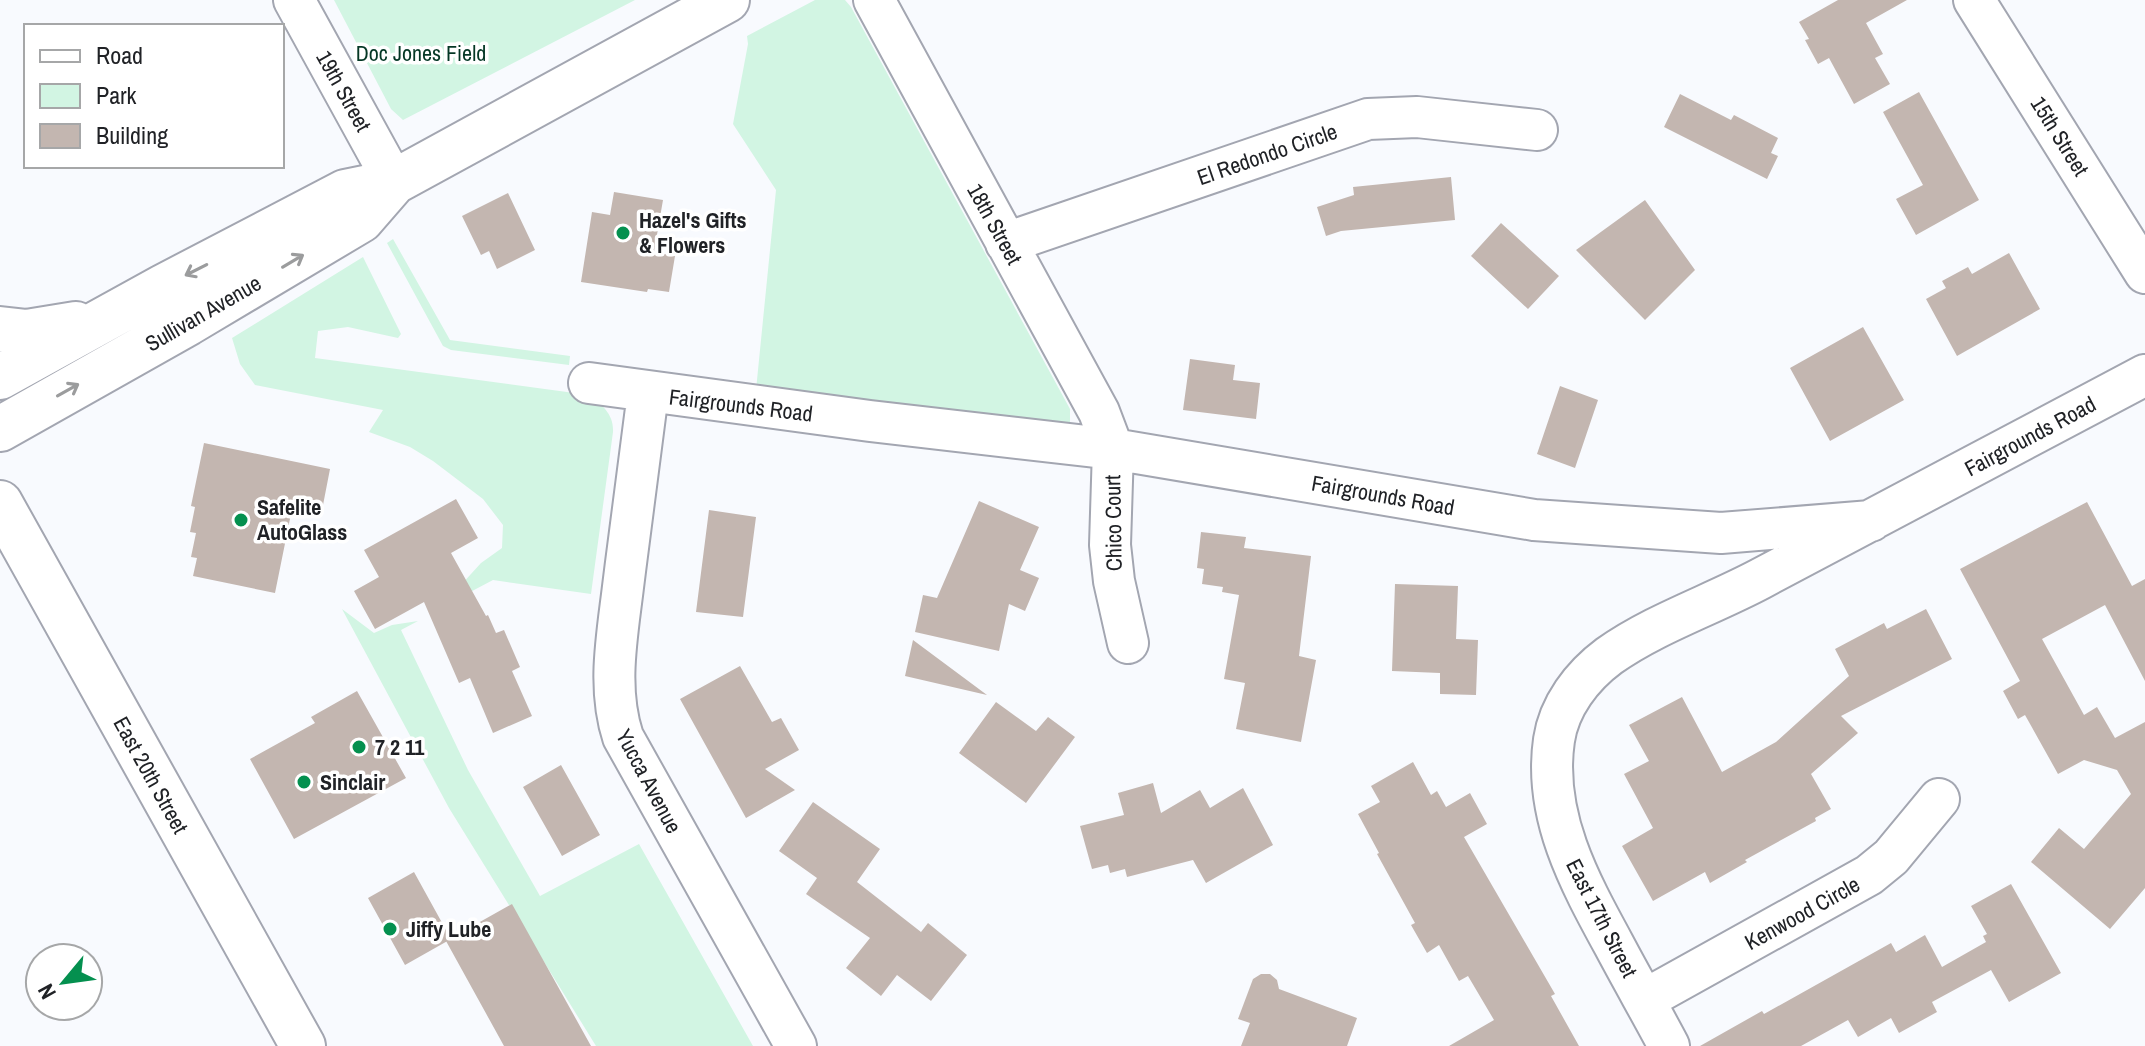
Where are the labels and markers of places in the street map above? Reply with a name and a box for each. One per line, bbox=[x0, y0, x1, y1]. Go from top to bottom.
place label: Hazel's Gifts & Flowers bbox=[639, 205, 747, 260]
marker: Hazel's Gifts & Flowers bbox=[614, 224, 632, 242]
place label: Safelite AutoGlass bbox=[257, 492, 347, 547]
marker: Safelite AutoGlass bbox=[232, 511, 250, 529]
place label: 7 2 11 bbox=[375, 732, 425, 762]
marker: 7 2 11 bbox=[350, 738, 368, 756]
place label: Sinclair bbox=[320, 767, 385, 797]
marker: Sinclair bbox=[295, 773, 313, 791]
place label: Jiffy Lube bbox=[406, 914, 491, 944]
marker: Jiffy Lube bbox=[381, 920, 399, 938]

